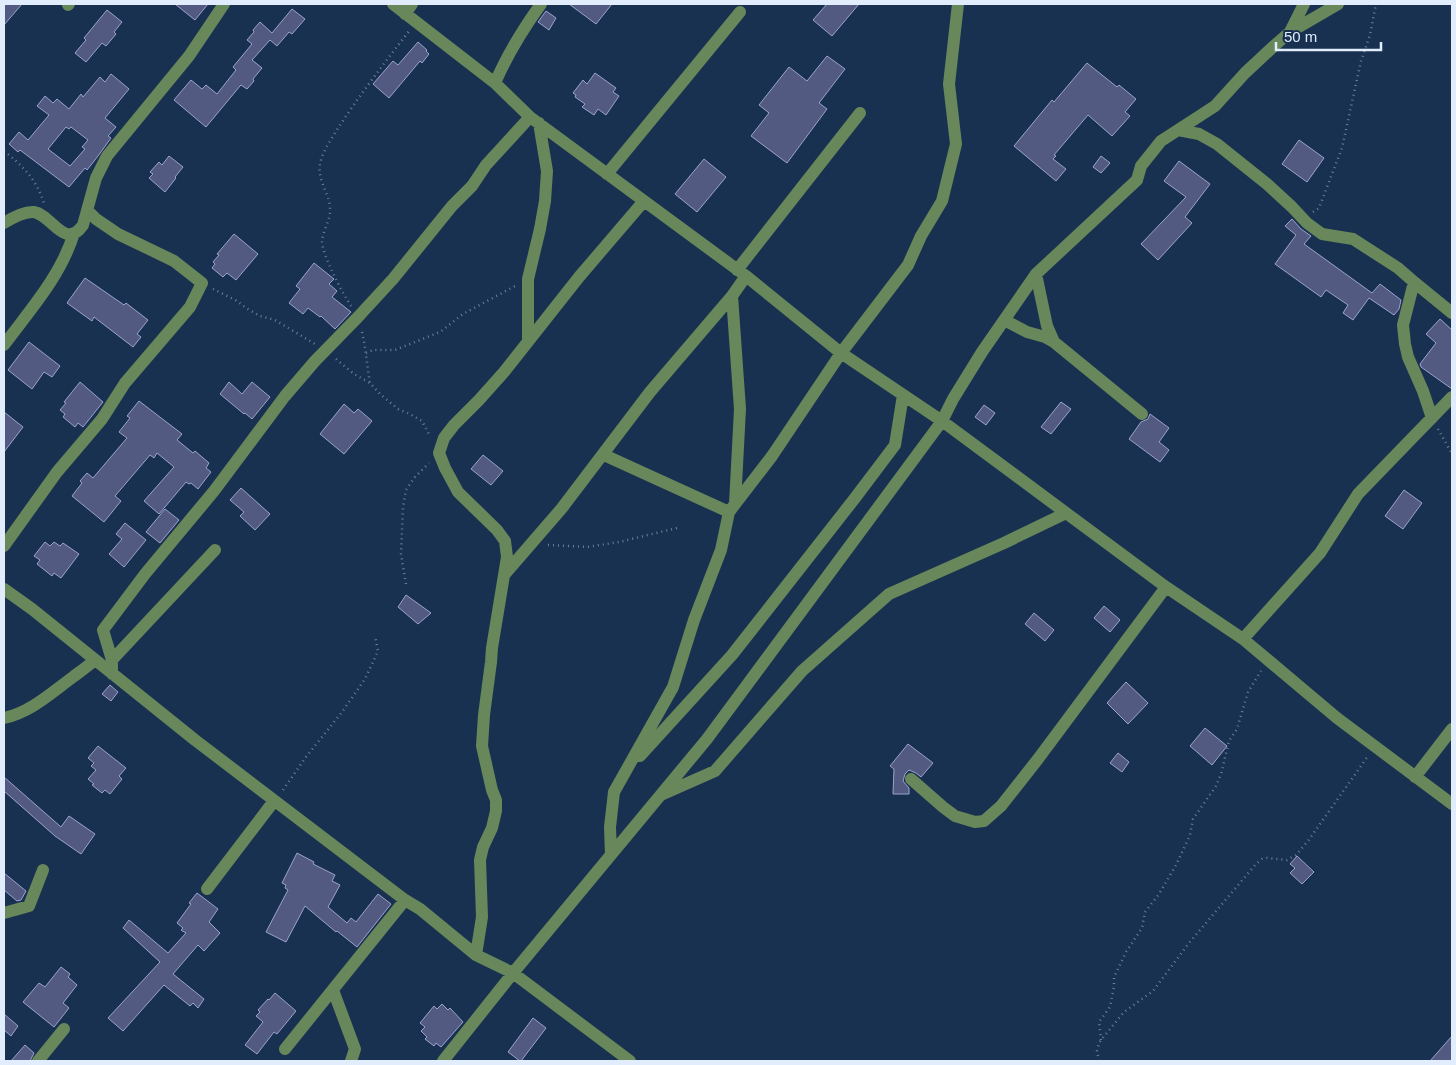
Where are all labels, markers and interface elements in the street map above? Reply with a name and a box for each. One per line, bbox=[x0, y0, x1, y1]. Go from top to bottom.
scale bar bbox=[1276, 20, 1381, 52]
text: 50 m bbox=[1284, 28, 1317, 45]

